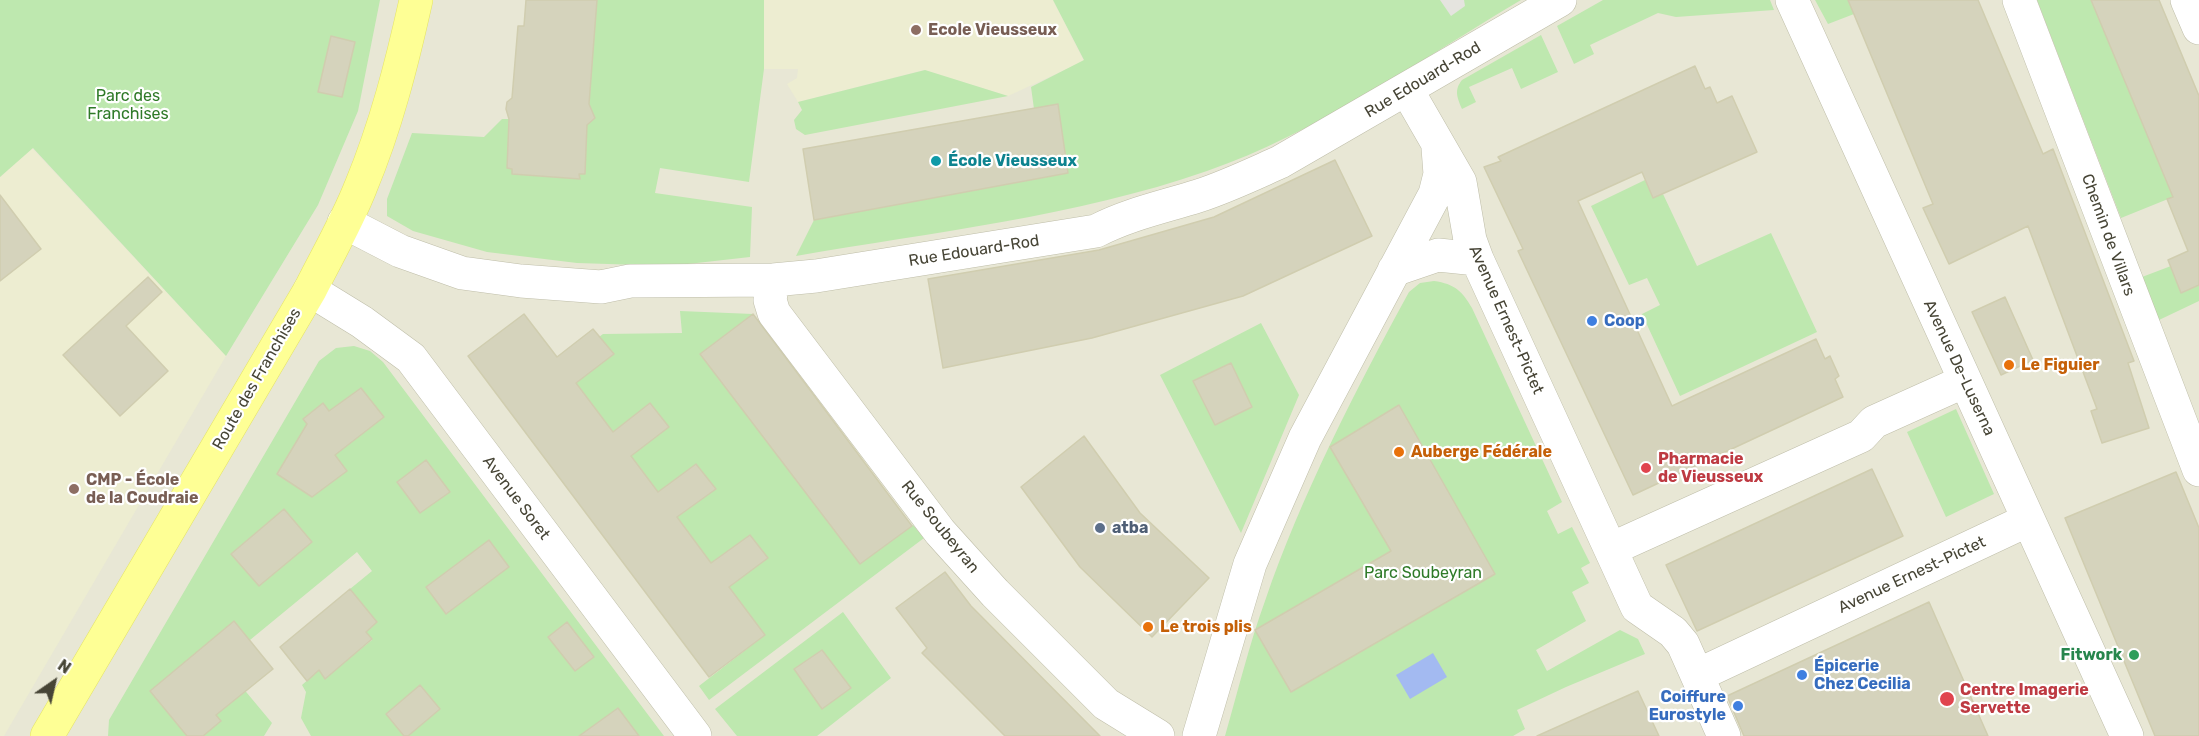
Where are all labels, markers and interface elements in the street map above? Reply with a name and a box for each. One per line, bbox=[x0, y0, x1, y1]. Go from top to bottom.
place label: Ecole Vieusseux bbox=[928, 20, 1057, 40]
marker: Ecole Vieusseux bbox=[909, 23, 923, 37]
street label: Rue Edouard-Rod bbox=[1362, 38, 1484, 122]
park label: Parc des Franchises bbox=[87, 86, 169, 124]
place label: École Vieusseux bbox=[948, 151, 1077, 171]
marker: École Vieusseux bbox=[929, 154, 943, 168]
street label: Chemin de Villars bbox=[2077, 171, 2139, 299]
street label: Rue Edouard-Rod bbox=[907, 231, 1041, 271]
street label: Avenue Ernest-Pictet bbox=[1465, 243, 1547, 397]
street label: Avenue De-Luserna bbox=[1919, 297, 1999, 439]
street label: Route des Franchises bbox=[209, 305, 305, 453]
place label: Coop bbox=[1604, 311, 1645, 331]
marker: Coop bbox=[1585, 314, 1599, 328]
place label: Le Figuier bbox=[2021, 355, 2100, 375]
marker: Le Figuier bbox=[2002, 358, 2016, 372]
place label: Auberge Fédérale bbox=[1411, 442, 1552, 462]
marker: Auberge Fédérale bbox=[1392, 445, 1406, 459]
place label: Pharmacie de Vieusseux bbox=[1658, 449, 1763, 487]
street label: Avenue Soret bbox=[478, 452, 554, 544]
marker: Pharmacie de Vieusseux bbox=[1639, 461, 1653, 475]
place label: CMP - École de la Coudraie bbox=[86, 470, 198, 508]
street label: Rue Soubeyran bbox=[897, 477, 983, 577]
marker: CMP - École de la Coudraie bbox=[67, 482, 81, 496]
place label: atba bbox=[1112, 518, 1148, 538]
marker: atba bbox=[1093, 521, 1107, 535]
street label: Avenue Ernest-Pictet bbox=[1835, 532, 1989, 618]
park label: Parc Soubeyran bbox=[1364, 563, 1482, 583]
place label: Le trois plis bbox=[1160, 617, 1252, 637]
marker: Le trois plis bbox=[1141, 620, 1155, 634]
place label: Fitwork bbox=[2061, 645, 2122, 665]
marker: Fitwork bbox=[2127, 648, 2141, 662]
north arrow bbox=[24, 652, 84, 712]
text: N bbox=[54, 656, 74, 678]
place label: Épicerie Chez Cecilia bbox=[1814, 656, 1911, 694]
marker: Épicerie Chez Cecilia bbox=[1795, 668, 1809, 682]
place label: Centre Imagerie Servette bbox=[1960, 680, 2089, 718]
place label: Coiffure Eurostyle bbox=[1649, 687, 1726, 725]
marker: Centre Imagerie Servette bbox=[1938, 690, 1956, 708]
marker: Coiffure Eurostyle bbox=[1731, 699, 1745, 713]

